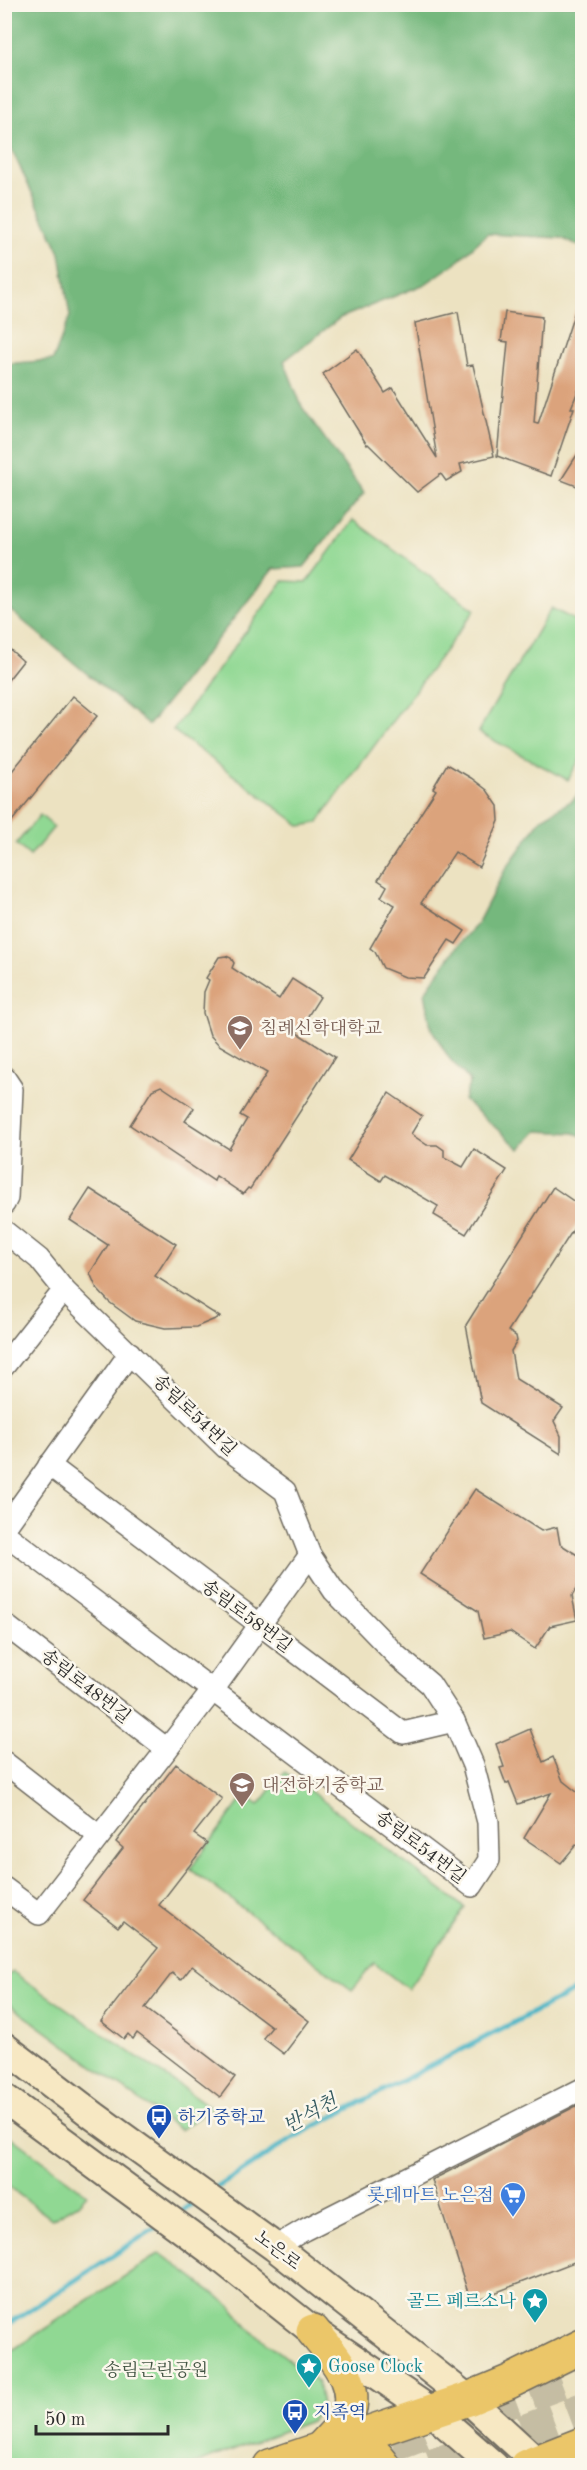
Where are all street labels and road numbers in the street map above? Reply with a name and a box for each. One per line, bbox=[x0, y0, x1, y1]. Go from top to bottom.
street label: 송림로54번길 bbox=[149, 1370, 241, 1460]
street label: 송림로58번길 bbox=[198, 1576, 296, 1656]
street label: 송림로48번길 bbox=[37, 1645, 135, 1727]
street label: 송림로54번길 bbox=[372, 1807, 470, 1887]
street label: 노은로 bbox=[251, 2227, 304, 2274]

